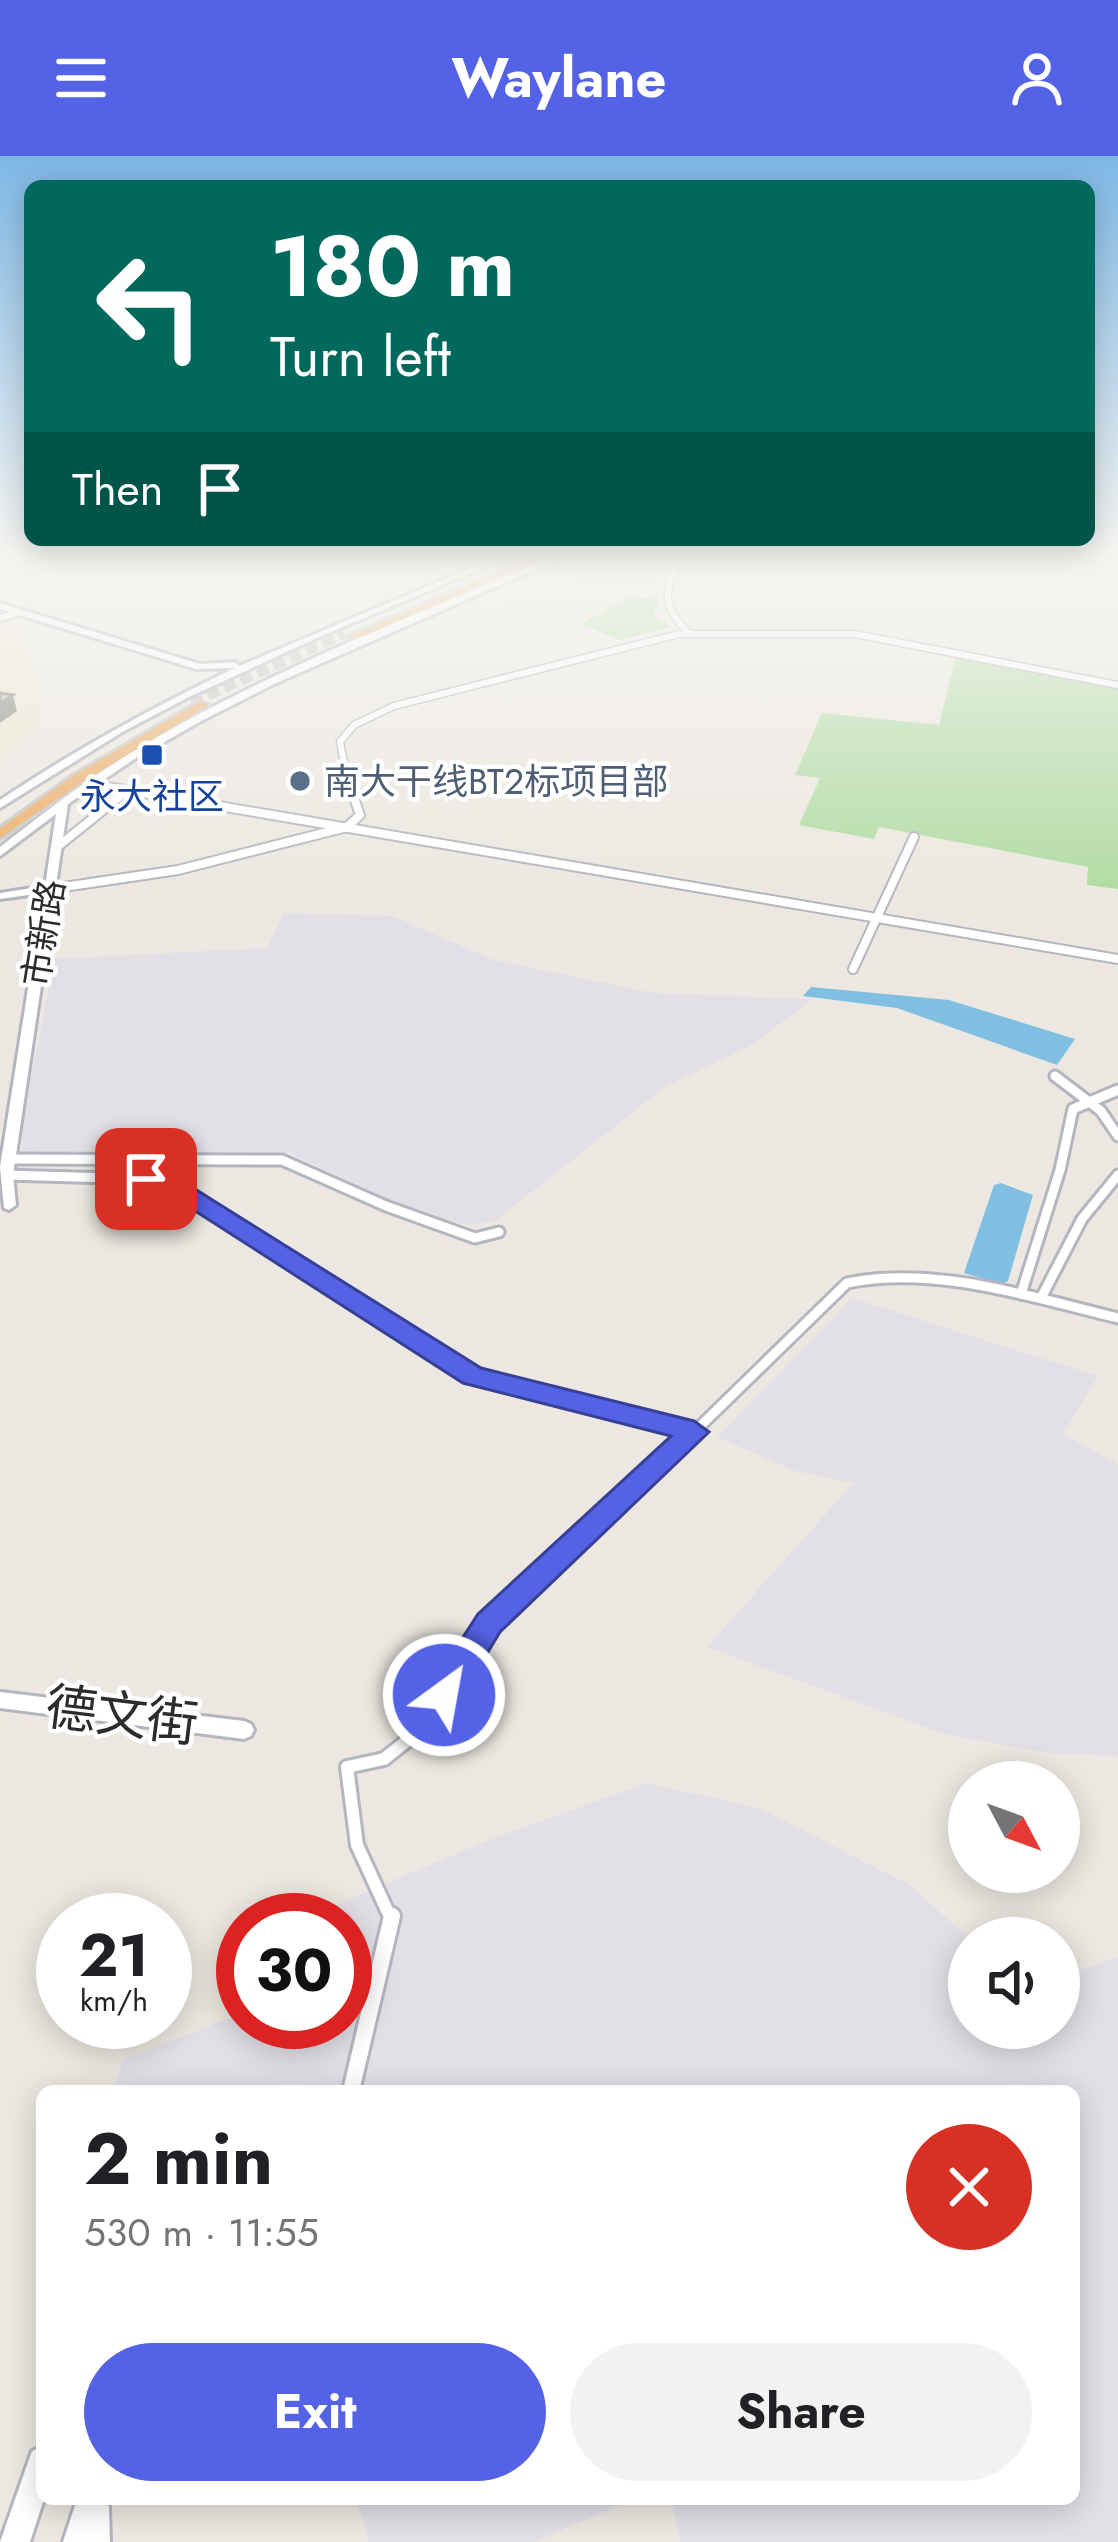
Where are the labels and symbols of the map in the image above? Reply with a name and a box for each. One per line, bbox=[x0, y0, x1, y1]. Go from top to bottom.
marker: 永大社区 bbox=[139, 742, 165, 768]
place label: 南大干线BT2标项目部 bbox=[324, 755, 668, 807]
marker: 南大干线BT2标项目部 bbox=[287, 768, 313, 794]
place label: 永大社区 bbox=[80, 770, 224, 822]
street label: 市新路 bbox=[9, 876, 77, 990]
pin bbox=[95, 1128, 197, 1230]
position arrow bbox=[381, 1632, 507, 1758]
street label: 德文街 bbox=[42, 1669, 202, 1761]
north arrow bbox=[948, 1761, 1080, 1893]
speed limit sign: 30 bbox=[216, 1893, 372, 2049]

